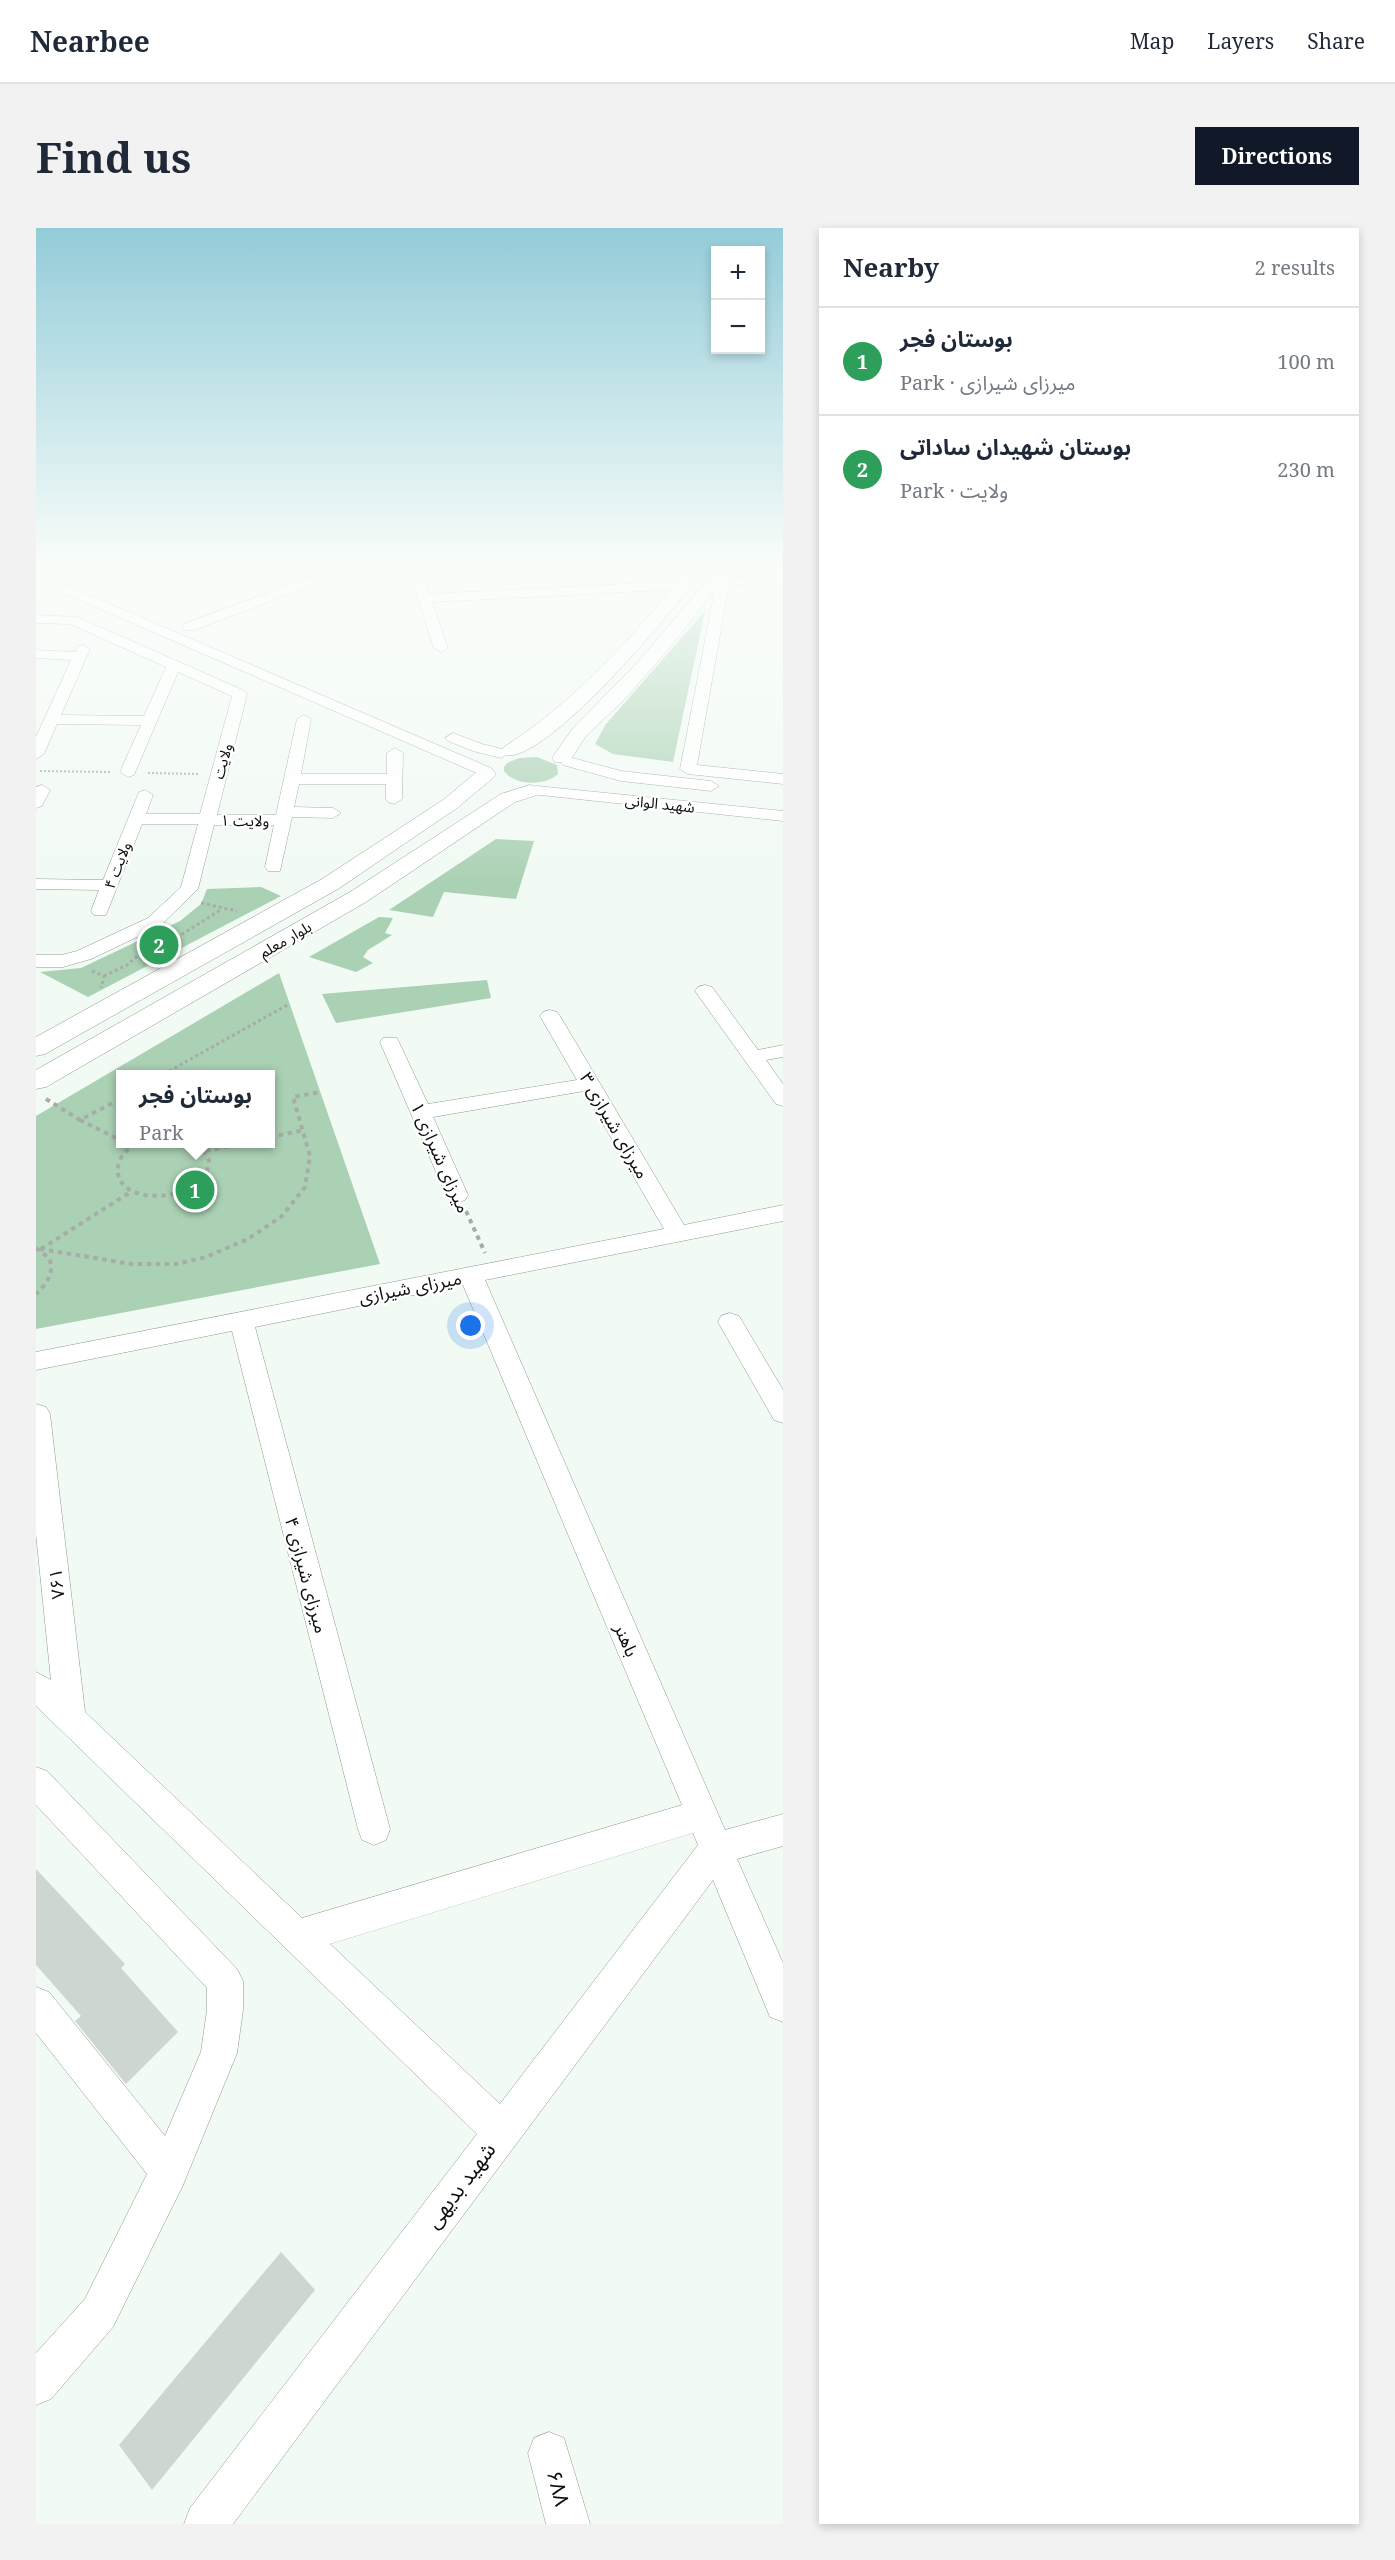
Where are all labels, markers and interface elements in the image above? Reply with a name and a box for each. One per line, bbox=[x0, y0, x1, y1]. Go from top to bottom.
text: Nearbee bbox=[30, 22, 150, 60]
text: Map bbox=[1130, 27, 1174, 55]
text: Layers bbox=[1207, 27, 1274, 55]
text: Share bbox=[1307, 27, 1365, 55]
button: Directions bbox=[1195, 127, 1359, 185]
text: Find us bbox=[36, 128, 191, 185]
map controls bbox=[711, 246, 765, 354]
button: + bbox=[711, 246, 765, 300]
text: Nearby bbox=[843, 249, 939, 285]
text: 2 results bbox=[1255, 254, 1335, 281]
button: − bbox=[711, 300, 765, 354]
text: بوستان فجر bbox=[900, 323, 1013, 353]
text: 1 bbox=[857, 348, 868, 375]
text: 100 m bbox=[1277, 348, 1335, 375]
text: Park · میرزای شیرازی bbox=[900, 369, 1076, 396]
text: بوستان شهیدان ساداتی bbox=[900, 431, 1131, 461]
text: 2 bbox=[857, 456, 868, 483]
text: 230 m bbox=[1277, 456, 1335, 483]
text: Park · ولایت bbox=[900, 477, 1008, 504]
street label: ولایت bbox=[208, 741, 236, 781]
street label: شهید الوانی bbox=[624, 789, 696, 817]
street label: ولایت ۱ bbox=[220, 810, 270, 830]
street label: ولایت ۴ bbox=[99, 839, 135, 891]
street label: بلوار معلم bbox=[255, 916, 316, 964]
pin: 2 bbox=[140, 922, 178, 968]
street label: میرزای شیرازی ۳ bbox=[575, 1067, 655, 1183]
popup bbox=[116, 1070, 275, 1148]
text: بوستان فجر bbox=[139, 1079, 252, 1109]
street label: میرزای شیرازی ۱ bbox=[406, 1098, 476, 1216]
text: Park bbox=[139, 1119, 184, 1146]
pin: 1 bbox=[176, 1168, 214, 1212]
street label: میرزای شیرازی bbox=[357, 1265, 463, 1309]
your location bbox=[456, 1311, 485, 1340]
street label: میرزای شیرازی ۴ bbox=[280, 1514, 334, 1636]
street label: ۷۶۱ bbox=[42, 1567, 70, 1601]
street label: باهنر bbox=[609, 1619, 645, 1660]
street label: شهید بدیهی bbox=[418, 2136, 502, 2234]
street label: ۶۸۸ bbox=[541, 2467, 577, 2509]

